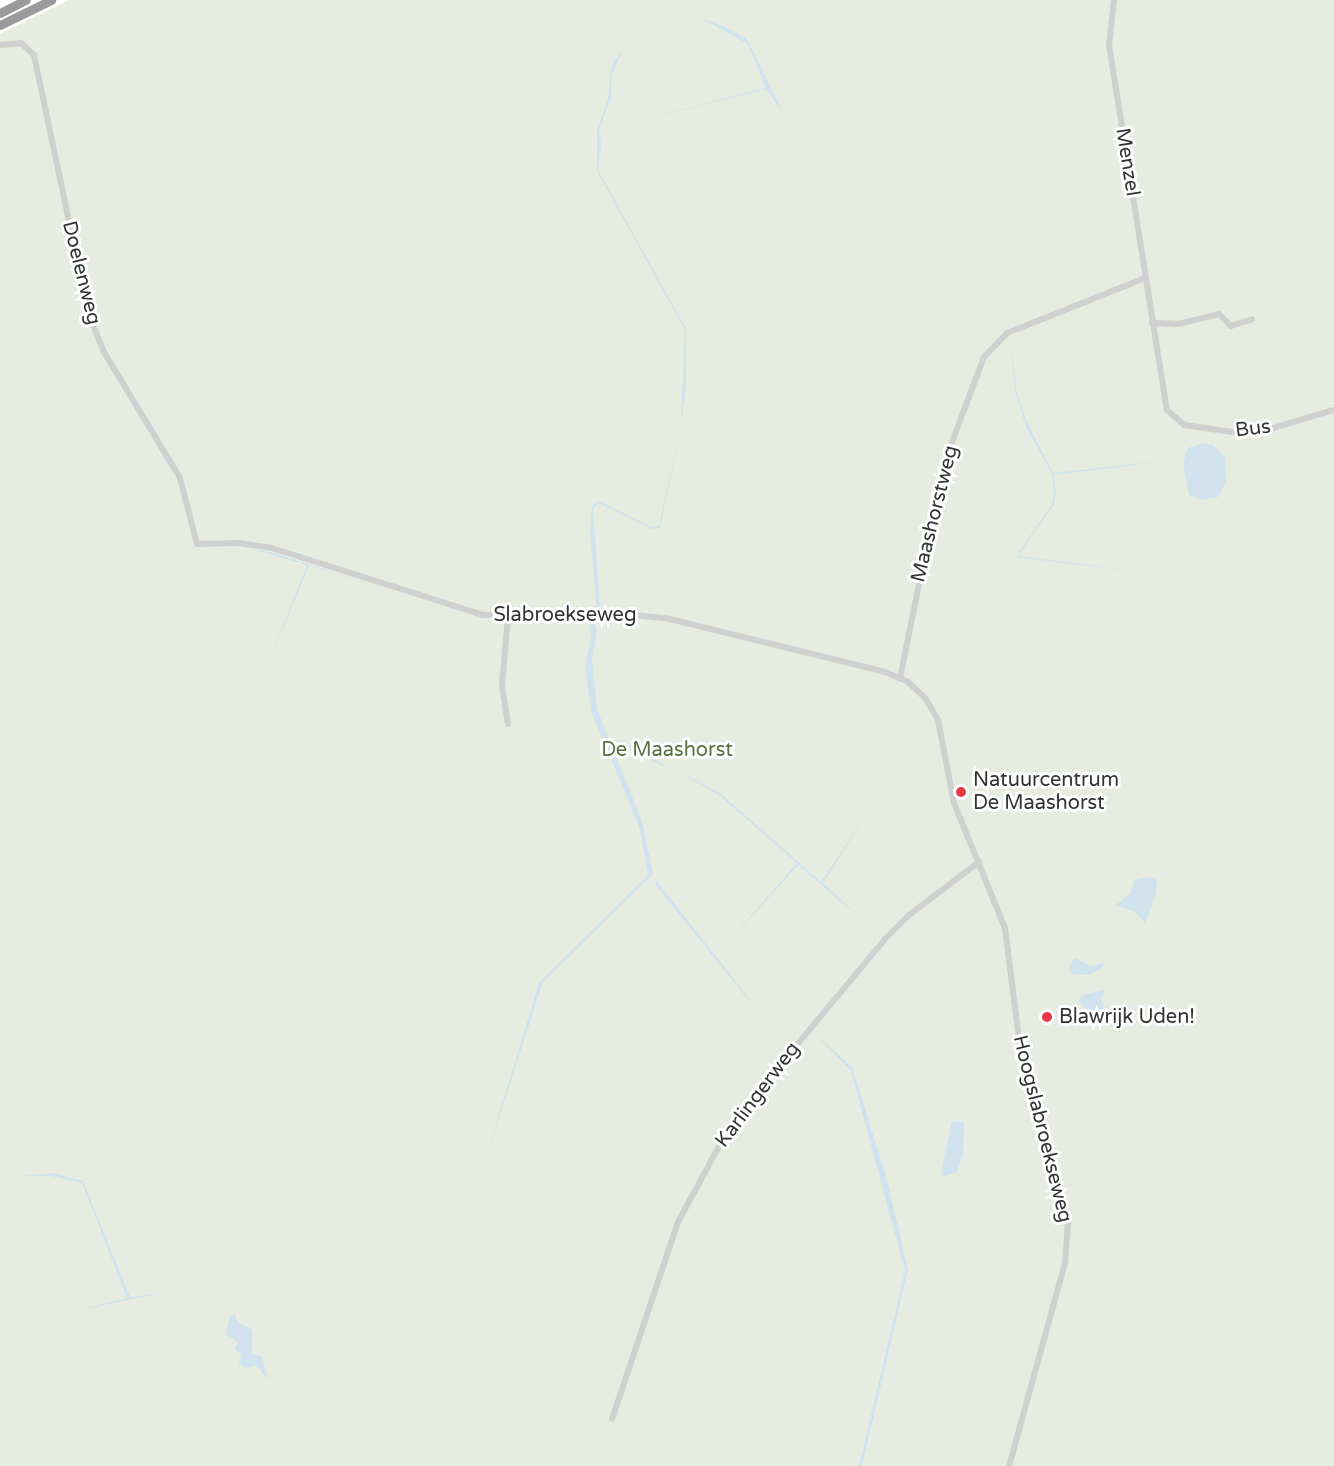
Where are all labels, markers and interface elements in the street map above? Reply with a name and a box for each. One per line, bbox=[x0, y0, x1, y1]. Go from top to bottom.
street label: Menzel bbox=[1110, 126, 1144, 198]
street label: Doelenweg bbox=[57, 219, 105, 327]
street label: Bus bbox=[1234, 415, 1272, 443]
street label: Maashorstweg bbox=[906, 443, 964, 585]
street label: Slabroekseweg bbox=[493, 603, 637, 627]
park label: De Maashorst bbox=[601, 738, 733, 762]
place label: Natuurcentrum De Maashorst bbox=[973, 768, 1119, 815]
marker: Natuurcentrum De Maashorst bbox=[954, 785, 968, 799]
place label: Blawrijk Uden! bbox=[1059, 1005, 1195, 1029]
marker: Blawrijk Uden! bbox=[1040, 1010, 1054, 1024]
street label: Hoogslabroekseweg bbox=[1007, 1033, 1077, 1225]
street label: Karlingerweg bbox=[711, 1038, 805, 1152]

